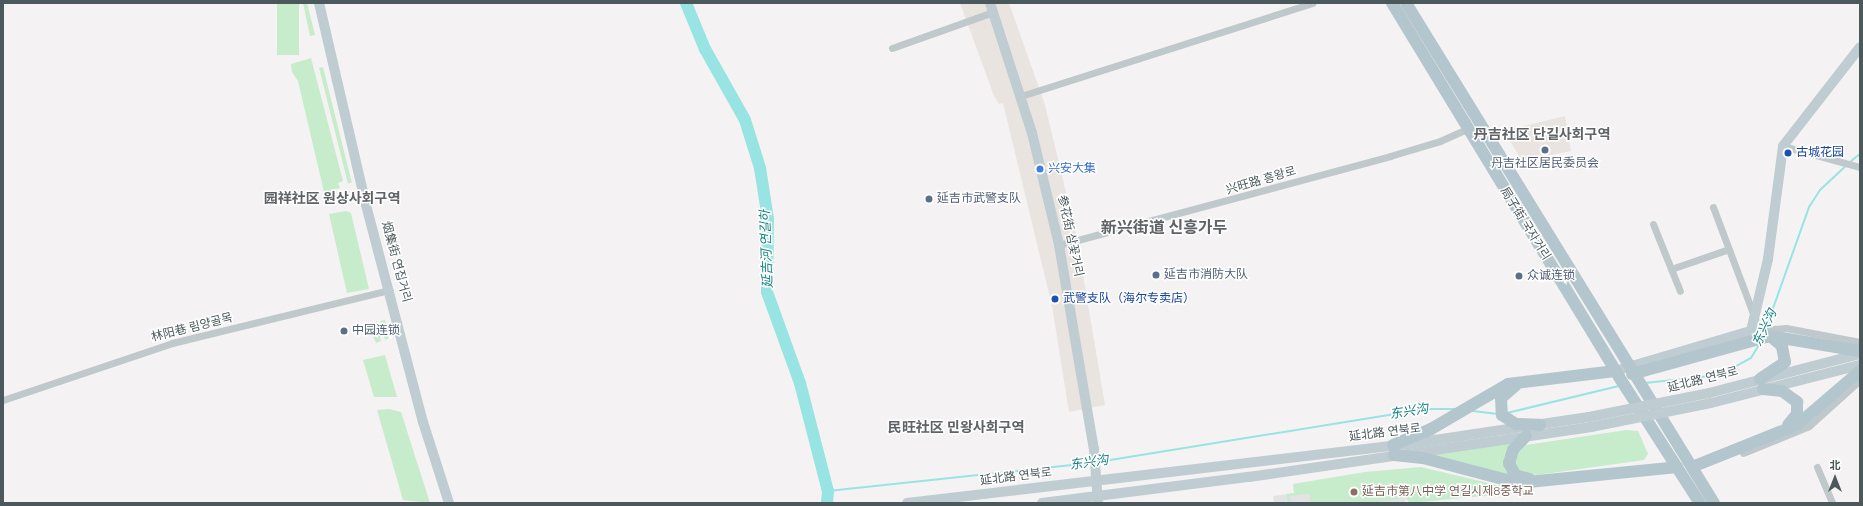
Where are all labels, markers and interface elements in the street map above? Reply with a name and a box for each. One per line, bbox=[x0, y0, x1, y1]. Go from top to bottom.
district label: 丹吉社区 단길사회구역 bbox=[1474, 126, 1610, 142]
marker: 丹吉社区居民委员会 bbox=[1540, 145, 1550, 155]
place label: 古城花园 bbox=[1796, 146, 1844, 160]
marker: 古城花园 bbox=[1783, 148, 1793, 158]
place label: 丹吉社区居民委员会 bbox=[1491, 157, 1599, 171]
place label: 兴安大集 bbox=[1048, 162, 1096, 176]
marker: 兴安大集 bbox=[1035, 164, 1045, 174]
street label: 兴旺路 흥왕로 bbox=[1224, 164, 1298, 198]
street label: 局子街 국자거리 bbox=[1497, 185, 1553, 263]
district label: 园祥社区 원상사회구역 bbox=[264, 190, 400, 206]
place label: 延吉市武警支队 bbox=[937, 192, 1021, 206]
marker: 延吉市武警支队 bbox=[924, 194, 934, 204]
street label: 参花街 삼꽃거리 bbox=[1054, 194, 1086, 278]
water label: 延吉河 연길하 bbox=[758, 210, 776, 288]
district label: 新兴街道 신흥가두 bbox=[1101, 218, 1227, 238]
street label: 烟集街 연집거리 bbox=[378, 220, 414, 304]
place label: 延吉市消防大队 bbox=[1164, 268, 1248, 282]
place label: 众诚连锁 bbox=[1527, 269, 1575, 283]
marker: 延吉市消防大队 bbox=[1151, 270, 1161, 280]
marker: 众诚连锁 bbox=[1514, 271, 1524, 281]
place label: 武警支队（海尔专卖店） bbox=[1063, 292, 1195, 306]
marker: 武警支队（海尔专卖店） bbox=[1050, 294, 1060, 304]
water label: 东兴沟 bbox=[1750, 307, 1780, 349]
street label: 林阳巷 림양골목 bbox=[150, 311, 234, 345]
place label: 中园连锁 bbox=[352, 324, 400, 338]
marker: 中园连锁 bbox=[339, 326, 349, 336]
street label: 延北路 연북로 bbox=[1666, 364, 1740, 396]
water label: 东兴沟 bbox=[1389, 401, 1429, 423]
district label: 民旺社区 민왕사회구역 bbox=[888, 419, 1024, 435]
street label: 延北路 연북로 bbox=[1348, 421, 1422, 445]
water label: 东兴沟 bbox=[1069, 453, 1109, 473]
north arrow bbox=[1815, 458, 1855, 498]
text: 北 bbox=[1830, 459, 1841, 472]
street label: 延北路 연북로 bbox=[979, 465, 1053, 489]
place label: 延吉市第八中学 연길시제8중학교 bbox=[1362, 485, 1533, 499]
marker: 延吉市第八中学 연길시제8중학교 bbox=[1349, 487, 1359, 497]

